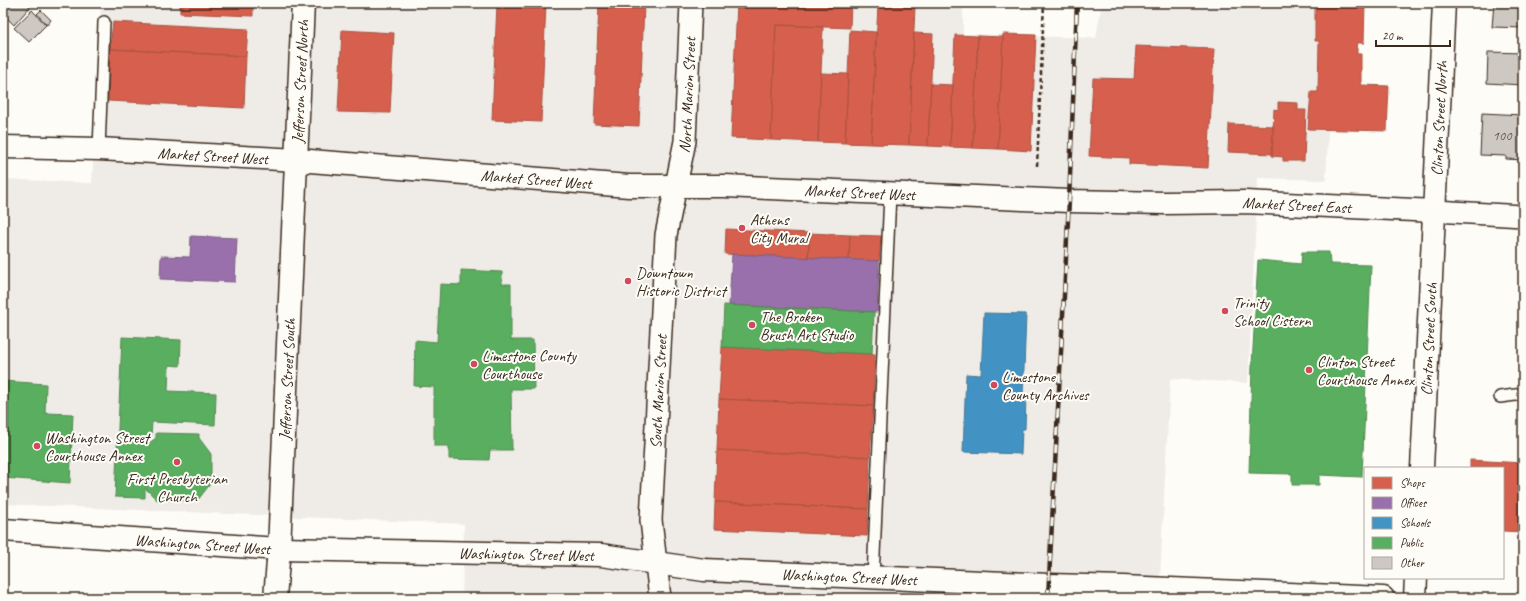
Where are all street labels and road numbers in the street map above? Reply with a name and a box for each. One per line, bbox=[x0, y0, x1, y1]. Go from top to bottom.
street label: Jefferson Street North bbox=[288, 19, 313, 145]
street label: North Marion Street bbox=[674, 35, 701, 154]
street label: Clinton Street North bbox=[1427, 59, 1452, 176]
street label: Market Street West bbox=[157, 143, 270, 169]
street label: Market Street West bbox=[480, 165, 594, 194]
street label: Market Street West bbox=[804, 180, 917, 205]
street label: Market Street East bbox=[1242, 193, 1353, 218]
street label: Clinton Street South bbox=[1416, 282, 1442, 396]
street label: Jefferson Street South bbox=[275, 317, 300, 442]
street label: South Marion Street bbox=[646, 333, 672, 449]
street label: Washington Street West bbox=[134, 530, 272, 559]
street label: Washington Street West bbox=[458, 543, 596, 566]
street label: Washington Street West bbox=[781, 564, 919, 590]

